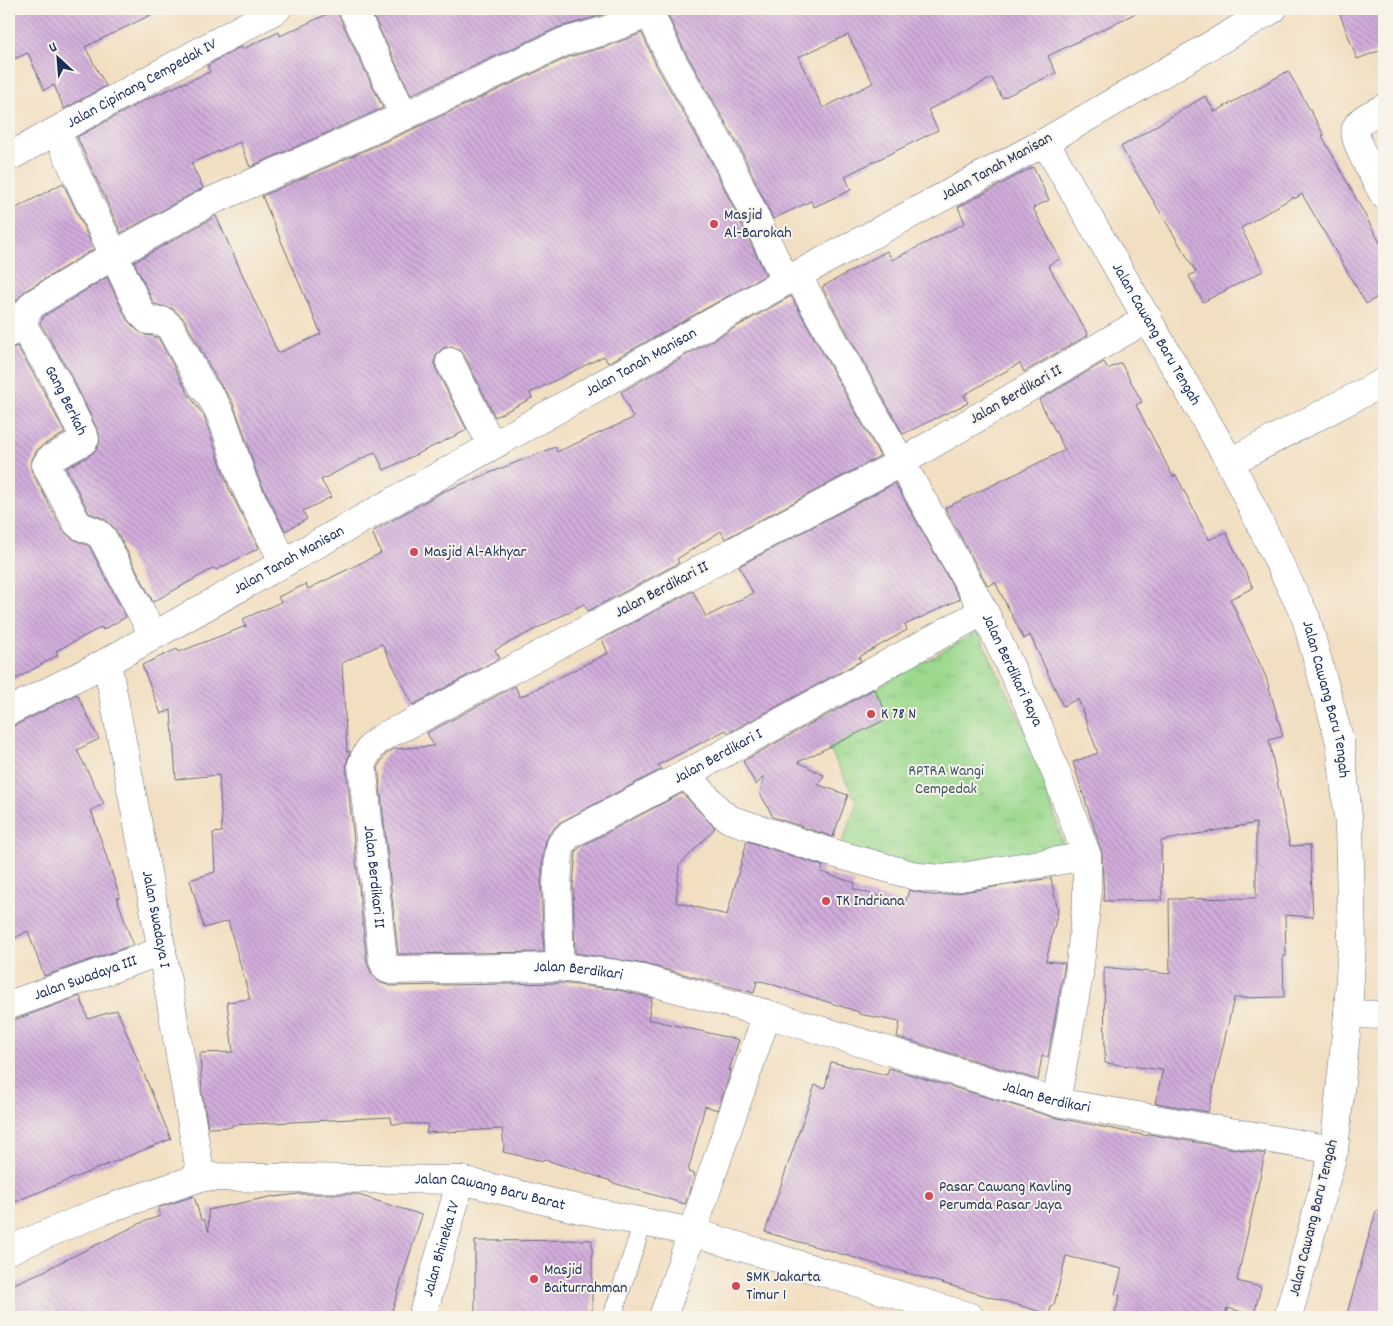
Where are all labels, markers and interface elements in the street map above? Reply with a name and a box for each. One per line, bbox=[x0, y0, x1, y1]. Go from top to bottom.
north arrow bbox=[32, 32, 82, 82]
street label: Jalan Cipinang Cempedak IV bbox=[63, 33, 222, 134]
text: U bbox=[46, 38, 61, 59]
street label: Jalan Tanah Manisan bbox=[937, 127, 1057, 207]
place label: Masjid Al-Barokah bbox=[724, 204, 792, 245]
marker: Masjid Al-Barokah bbox=[708, 218, 720, 230]
street label: Jalan Cawang Baru Tengah bbox=[1106, 259, 1206, 410]
street label: Jalan Tanah Manisan bbox=[581, 322, 701, 403]
street label: Jalan Berdikari II bbox=[966, 359, 1066, 431]
street label: Gang Berkah bbox=[38, 361, 93, 439]
street label: Jalan Tanah Manisan bbox=[229, 520, 349, 600]
place label: Masjid Al-Akhyar bbox=[424, 541, 527, 564]
marker: Masjid Al-Akhyar bbox=[408, 546, 420, 558]
street label: Jalan Berdikari II bbox=[611, 556, 713, 624]
street label: Jalan Berdikari Raya bbox=[975, 610, 1049, 731]
street label: Jalan Cawang Baru Tengah bbox=[1296, 618, 1355, 779]
place label: K 78 N bbox=[881, 703, 916, 726]
marker: K 78 N bbox=[865, 708, 877, 720]
street label: Jalan Berdikari I bbox=[670, 723, 767, 790]
park label: RPTRA Wangi Cempedak bbox=[908, 760, 984, 801]
street label: Jalan Berdikari II bbox=[357, 824, 391, 930]
street label: Jalan Swadaya I bbox=[135, 869, 176, 970]
place label: TK Indriana bbox=[836, 890, 905, 913]
marker: TK Indriana bbox=[820, 895, 832, 907]
street label: Jalan Swadaya III bbox=[31, 949, 140, 1007]
street label: Jalan Berdikari bbox=[533, 955, 625, 987]
street label: Jalan Berdikari bbox=[1000, 1075, 1092, 1119]
street label: Jalan Cawang Baru Tengah bbox=[1283, 1137, 1345, 1299]
street label: Jalan Cawang Baru Barat bbox=[415, 1168, 568, 1217]
place label: Pasar Cawang Kavling Perumda Pasar Jaya bbox=[939, 1176, 1072, 1217]
marker: Pasar Cawang Kavling Perumda Pasar Jaya bbox=[923, 1190, 935, 1202]
street label: Jalan Bhineka IV bbox=[417, 1198, 466, 1299]
place label: Masjid Baiturrahman bbox=[544, 1259, 627, 1300]
place label: SMK Jakarta Timur 1 bbox=[746, 1266, 821, 1307]
marker: Masjid Baiturrahman bbox=[528, 1273, 540, 1285]
marker: SMK Jakarta Timur 1 bbox=[730, 1280, 742, 1292]

